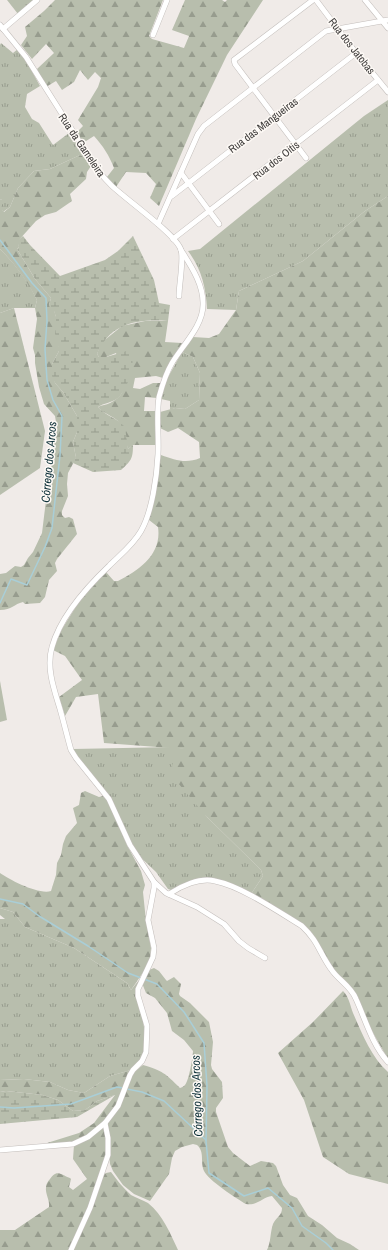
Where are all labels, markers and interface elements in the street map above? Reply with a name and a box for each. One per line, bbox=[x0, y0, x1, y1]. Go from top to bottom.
street label: Rua dos Jatobas bbox=[326, 15, 379, 77]
street label: Rua das Mangueiras bbox=[225, 94, 301, 156]
street label: Rua da Gameleira bbox=[56, 111, 108, 179]
street label: Rua dos Oitis bbox=[250, 137, 302, 182]
water label: Córrego dos Arcos bbox=[37, 421, 61, 503]
water label: Córrego dos Arcos bbox=[188, 1055, 206, 1137]

